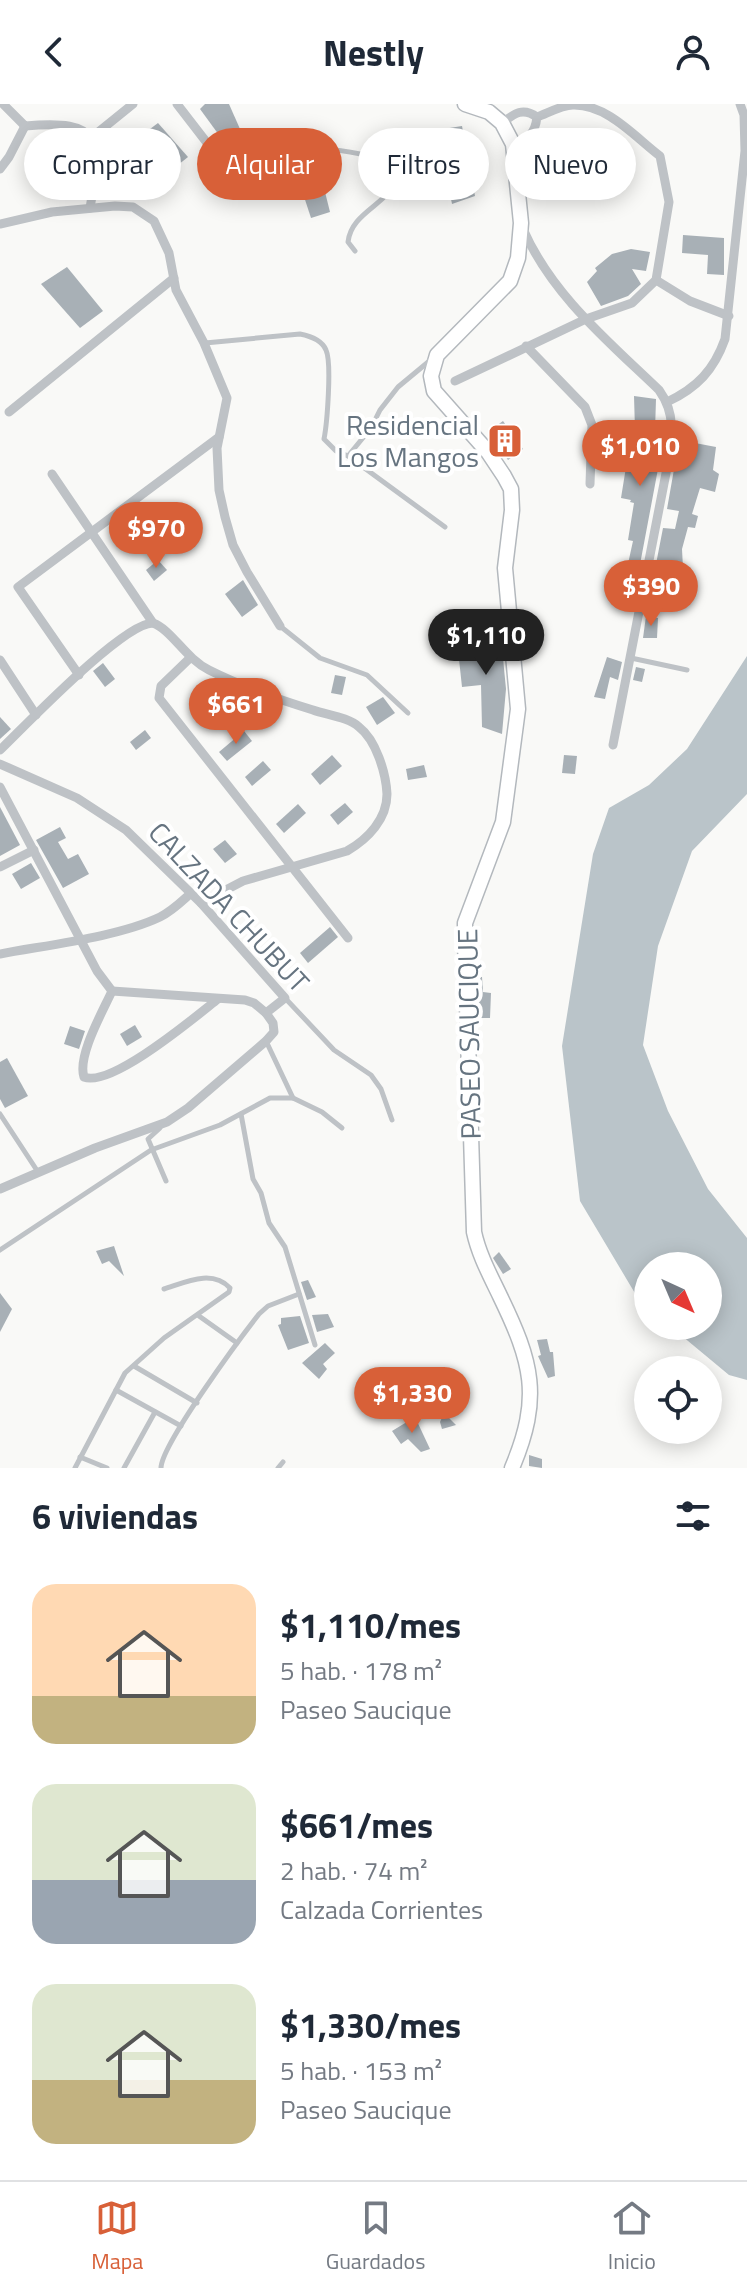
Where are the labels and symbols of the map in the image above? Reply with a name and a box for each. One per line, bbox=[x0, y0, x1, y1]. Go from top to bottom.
place label: Residencial Los Mangos bbox=[337, 403, 479, 478]
pin: $1,010 bbox=[575, 420, 705, 488]
building icon: Residencial Los Mangos bbox=[486, 422, 524, 460]
pin: $970 bbox=[109, 502, 203, 570]
pin: $390 bbox=[604, 560, 698, 628]
pin: $1,110 bbox=[421, 609, 551, 677]
pin: $661 bbox=[189, 678, 283, 746]
street label: CALZADA CHUBUT bbox=[139, 812, 320, 1002]
street label: PASEO SAUCIQUE bbox=[445, 928, 492, 1140]
north arrow bbox=[634, 1252, 722, 1340]
pin: $1,330 bbox=[347, 1367, 477, 1435]

